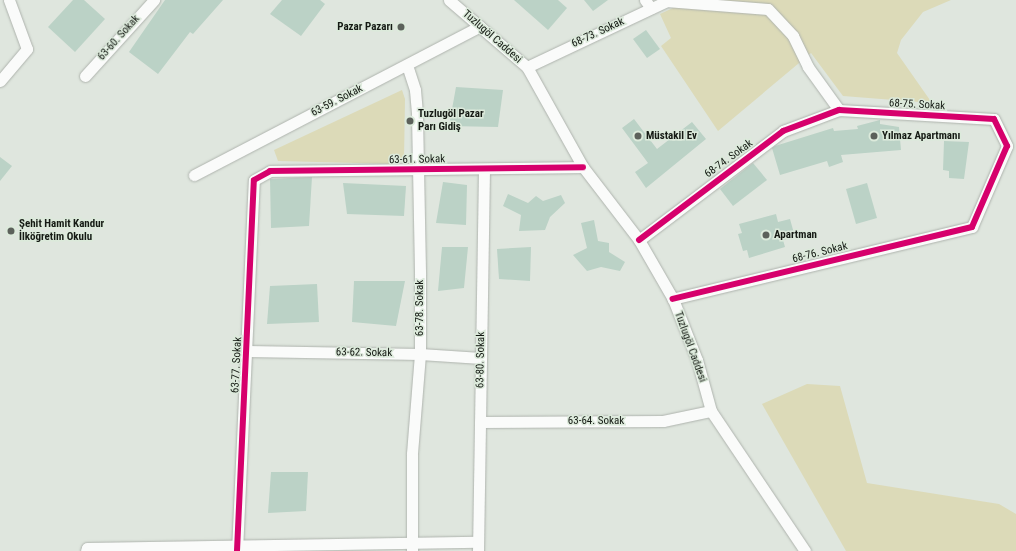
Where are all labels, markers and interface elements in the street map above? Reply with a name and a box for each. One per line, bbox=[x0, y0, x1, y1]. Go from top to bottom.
street label: Tuzlugöl Caddesi bbox=[460, 8, 524, 66]
street label: 63-60. Sokak bbox=[95, 13, 143, 63]
street label: 68-73. Sokak bbox=[570, 15, 626, 51]
place label: Pazar Pazarı bbox=[337, 20, 393, 34]
marker: Pazar Pazarı bbox=[396, 22, 406, 32]
street label: 63-59. Sokak bbox=[309, 82, 365, 120]
street label: 68-75. Sokak bbox=[889, 97, 945, 113]
place label: Tuzlugöl Pazar Parı Gidiş bbox=[418, 108, 484, 134]
marker: Tuzlugöl Pazar Parı Gidiş bbox=[405, 116, 415, 126]
place label: Müstakil Ev bbox=[646, 129, 697, 143]
place label: Yılmaz Apartmanı bbox=[882, 129, 960, 143]
marker: Müstakil Ev bbox=[633, 131, 643, 141]
marker: Yılmaz Apartmanı bbox=[869, 131, 879, 141]
street label: 68-74. Sokak bbox=[702, 137, 756, 181]
street label: 63-61. Sokak bbox=[389, 153, 445, 167]
place label: Şehit Hamit Kandur İlköğretim Okulu bbox=[19, 218, 104, 244]
marker: Şehit Hamit Kandur İlköğretim Okulu bbox=[6, 226, 16, 236]
place label: Apartman bbox=[774, 228, 817, 242]
marker: Apartman bbox=[761, 230, 771, 240]
street label: 68-76. Sokak bbox=[791, 240, 849, 266]
street label: 63-78. Sokak bbox=[413, 280, 427, 336]
street label: Tuzlugöl Caddesi bbox=[671, 310, 709, 384]
street label: 63-80. Sokak bbox=[474, 332, 488, 388]
street label: 63-77. Sokak bbox=[229, 337, 245, 393]
street label: 63-62. Sokak bbox=[336, 346, 392, 360]
street label: 63-64. Sokak bbox=[568, 414, 624, 428]

